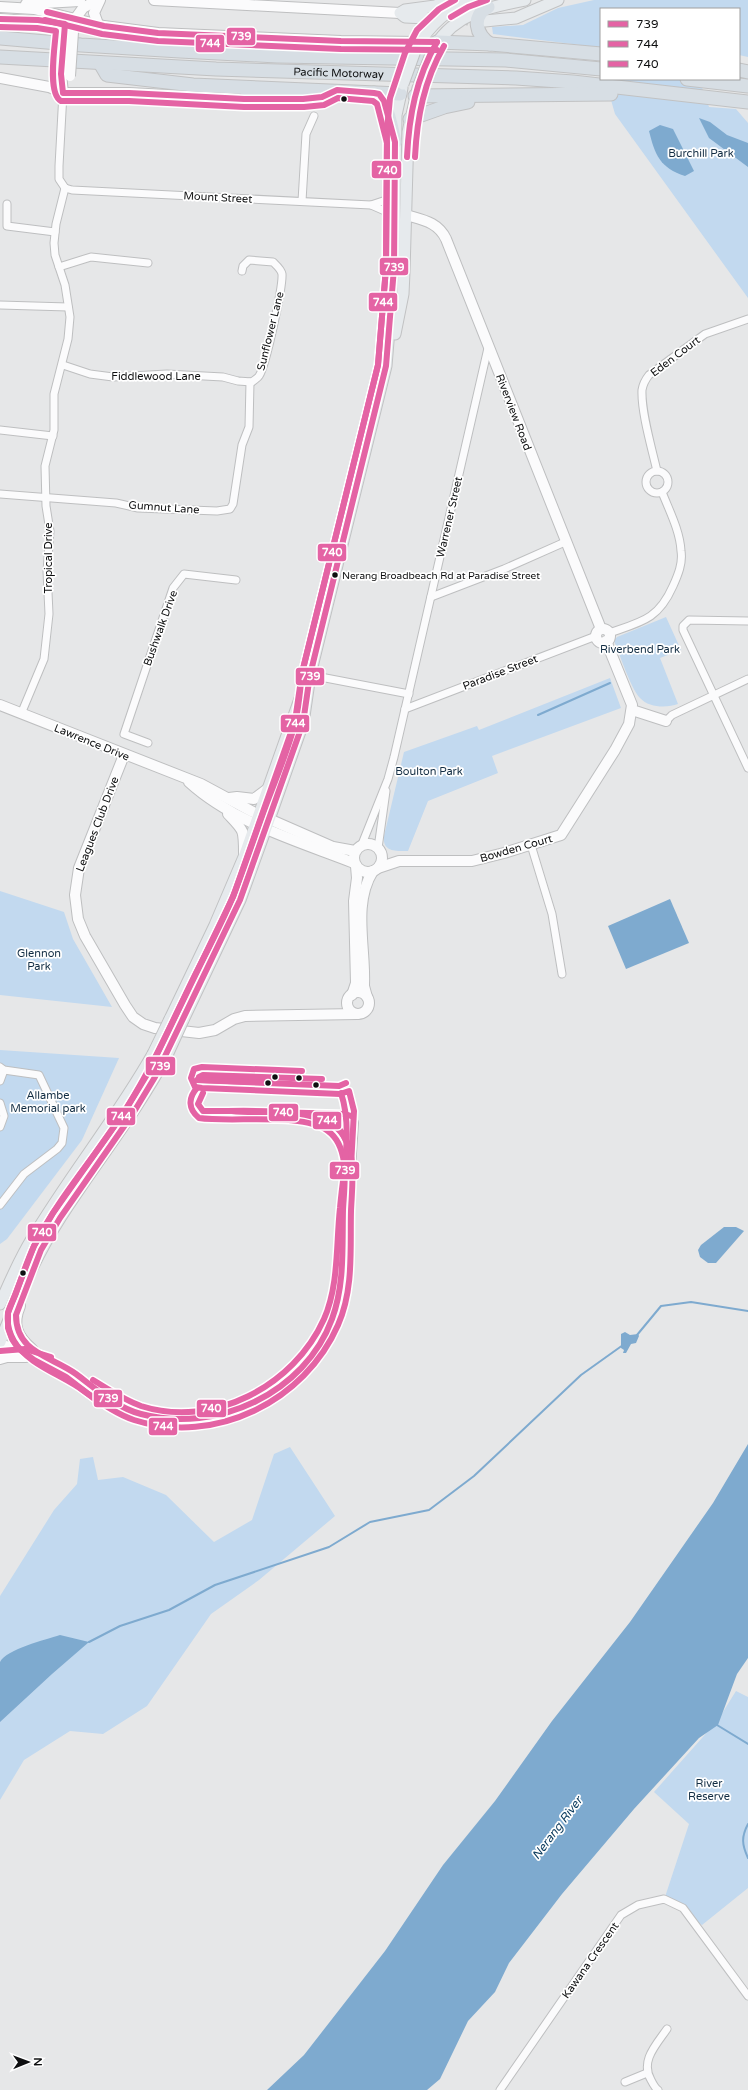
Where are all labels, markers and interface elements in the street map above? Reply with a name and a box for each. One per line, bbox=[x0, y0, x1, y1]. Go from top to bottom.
legend bbox=[600, 8, 740, 80]
text: 739 bbox=[636, 17, 659, 31]
line badge: 739 bbox=[226, 27, 256, 46]
text: 739 bbox=[231, 30, 251, 43]
line badge: 744 bbox=[195, 34, 225, 53]
text: 744 bbox=[200, 37, 220, 50]
text: 744 bbox=[636, 37, 659, 51]
text: 740 bbox=[636, 57, 659, 71]
street label: Pacific Motorway bbox=[293, 65, 384, 81]
unlabelled marker bbox=[339, 94, 349, 104]
park label: Burchill Park bbox=[668, 147, 734, 160]
line badge: 740 bbox=[371, 160, 402, 179]
text: 740 bbox=[377, 164, 397, 177]
street label: Mount Street bbox=[183, 189, 253, 206]
line badge: 739 bbox=[379, 257, 409, 276]
text: 739 bbox=[384, 261, 404, 274]
street label: Sunflower Lane bbox=[254, 290, 287, 372]
line badge: 744 bbox=[368, 292, 398, 312]
text: 744 bbox=[373, 296, 393, 309]
street label: Eden Court bbox=[648, 333, 703, 379]
street label: Fiddlewood Lane bbox=[111, 370, 201, 383]
street label: Riverview Road bbox=[493, 372, 534, 452]
street label: Warrener Street bbox=[434, 475, 465, 559]
street label: Gumnut Lane bbox=[128, 499, 200, 516]
street label: Tropical Drive bbox=[42, 522, 55, 594]
line badge: 740 bbox=[317, 543, 347, 562]
text: 740 bbox=[322, 546, 342, 559]
marker: Nerang Broadbeach Rd at Paradise Street bbox=[330, 570, 340, 580]
place label: Nerang Broadbeach Rd at Paradise Street bbox=[342, 570, 540, 582]
street label: Bushwalk Drive bbox=[141, 589, 180, 668]
park label: Riverbend Park bbox=[600, 643, 680, 656]
street label: Paradise Street bbox=[461, 652, 539, 693]
line badge: 739 bbox=[295, 667, 325, 686]
text: 739 bbox=[300, 670, 320, 683]
line badge: 744 bbox=[280, 714, 310, 733]
text: 744 bbox=[285, 717, 305, 730]
street label: Lawrence Drive bbox=[52, 721, 131, 763]
park label: Boulton Park bbox=[395, 765, 463, 778]
street label: Leagues Club Drive bbox=[73, 775, 122, 874]
street label: Bowden Court bbox=[478, 832, 554, 865]
park label: Glennon Park bbox=[17, 947, 61, 973]
line badge: 739 bbox=[145, 1056, 176, 1076]
text: 739 bbox=[150, 1060, 170, 1073]
unlabelled marker bbox=[270, 1072, 280, 1082]
unlabelled marker bbox=[294, 1073, 304, 1083]
unlabelled marker bbox=[263, 1078, 273, 1088]
unlabelled marker bbox=[311, 1080, 321, 1090]
park label: Allambe Memorial park bbox=[10, 1089, 86, 1115]
line badge: 740 bbox=[268, 1103, 299, 1122]
text: 740 bbox=[273, 1106, 293, 1119]
line badge: 744 bbox=[106, 1107, 136, 1126]
text: 744 bbox=[111, 1110, 131, 1123]
line badge: 744 bbox=[312, 1111, 342, 1130]
text: 744 bbox=[317, 1114, 337, 1127]
line badge: 739 bbox=[329, 1161, 360, 1180]
text: 739 bbox=[335, 1164, 355, 1177]
line badge: 740 bbox=[27, 1223, 57, 1242]
text: 740 bbox=[32, 1226, 52, 1239]
unlabelled marker bbox=[18, 1268, 28, 1278]
line badge: 739 bbox=[93, 1389, 123, 1408]
text: 739 bbox=[98, 1392, 118, 1405]
line badge: 740 bbox=[196, 1399, 227, 1418]
text: 740 bbox=[201, 1402, 221, 1415]
line badge: 744 bbox=[148, 1417, 178, 1436]
text: 744 bbox=[153, 1420, 173, 1433]
park label: River Reserve bbox=[688, 1777, 730, 1803]
water label: Nerang River bbox=[529, 1793, 586, 1862]
street label: Kawana Crescent bbox=[559, 1920, 622, 2001]
north arrow bbox=[8, 2042, 48, 2082]
text: N bbox=[31, 2057, 44, 2066]

